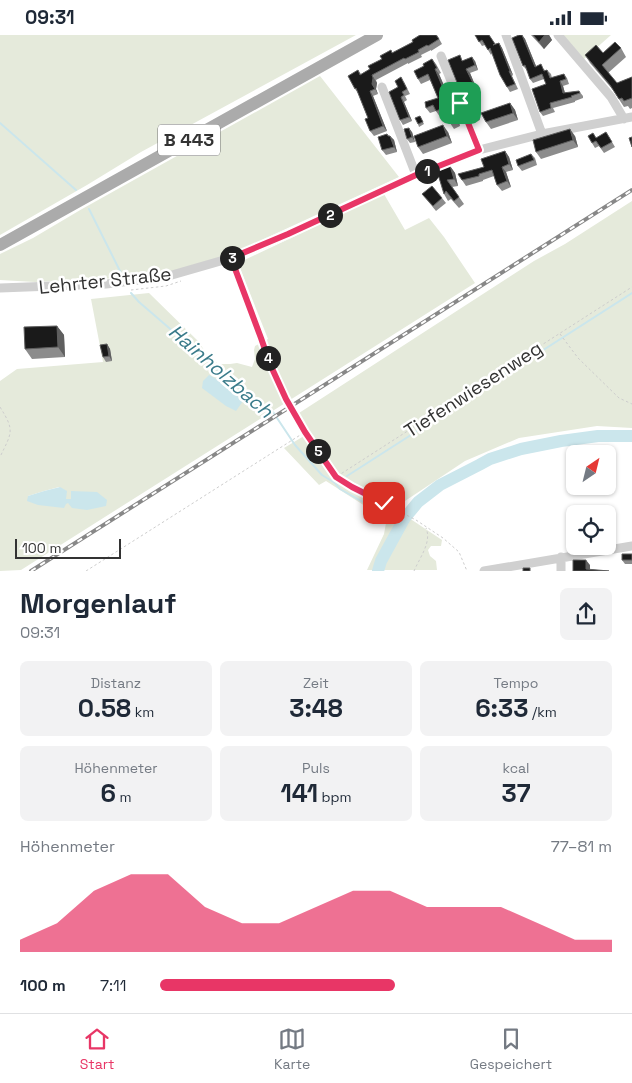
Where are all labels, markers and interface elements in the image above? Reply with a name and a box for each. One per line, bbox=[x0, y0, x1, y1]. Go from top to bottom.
text: 09:31 bbox=[25, 5, 75, 30]
pin bbox=[439, 82, 481, 124]
icon: arrive bbox=[446, 89, 474, 117]
road number: B 443 bbox=[158, 125, 220, 155]
pin: 1 bbox=[414, 159, 440, 183]
text: 1 bbox=[424, 162, 431, 180]
pin: 2 bbox=[318, 203, 342, 227]
text: 2 bbox=[326, 206, 335, 224]
pin: 3 bbox=[220, 245, 244, 271]
text: 3 bbox=[228, 249, 237, 267]
street label: Lehrter Straße bbox=[37, 261, 173, 300]
water label: Hainholzbach bbox=[163, 319, 279, 424]
street label: Tiefenwiesenweg bbox=[399, 335, 547, 443]
pin: 4 bbox=[256, 345, 280, 371]
text: 4 bbox=[264, 349, 273, 367]
pin: 5 bbox=[306, 439, 330, 463]
text: 5 bbox=[314, 442, 323, 460]
north arrow bbox=[566, 445, 616, 495]
map controls bbox=[566, 445, 616, 555]
pin bbox=[363, 482, 405, 524]
icon: check bbox=[370, 489, 398, 517]
button: locate bbox=[566, 505, 616, 555]
scale bar bbox=[15, 535, 121, 559]
text: 100 m bbox=[22, 539, 61, 557]
text: Morgenlauf bbox=[20, 585, 176, 621]
button: share bbox=[560, 588, 612, 640]
text: 09:31 bbox=[20, 622, 60, 643]
text: Distanz bbox=[91, 674, 141, 692]
text: Zeit bbox=[303, 674, 329, 692]
text: Tempo bbox=[494, 674, 538, 692]
text: 0.58 bbox=[78, 692, 131, 724]
text: 3:48 bbox=[289, 692, 343, 724]
text: 6:33 bbox=[475, 692, 528, 724]
text: km bbox=[131, 703, 154, 721]
text: /km bbox=[528, 703, 557, 721]
text: Höhenmeter bbox=[74, 759, 158, 777]
text: Puls bbox=[302, 759, 330, 777]
text: kcal bbox=[502, 759, 530, 777]
text: 6 bbox=[100, 777, 116, 809]
text: 141 bbox=[280, 777, 318, 809]
text: 37 bbox=[501, 777, 531, 809]
text: m bbox=[116, 788, 132, 806]
text: bpm bbox=[318, 788, 352, 806]
text: Höhenmeter bbox=[20, 836, 115, 857]
text: 77–81 m bbox=[551, 836, 612, 857]
text: 100 m bbox=[20, 975, 66, 996]
text: 7:11 bbox=[100, 975, 126, 996]
tab: Start bbox=[80, 1025, 114, 1073]
tab: Karte bbox=[274, 1025, 310, 1073]
tab: Gespeichert bbox=[470, 1025, 552, 1073]

